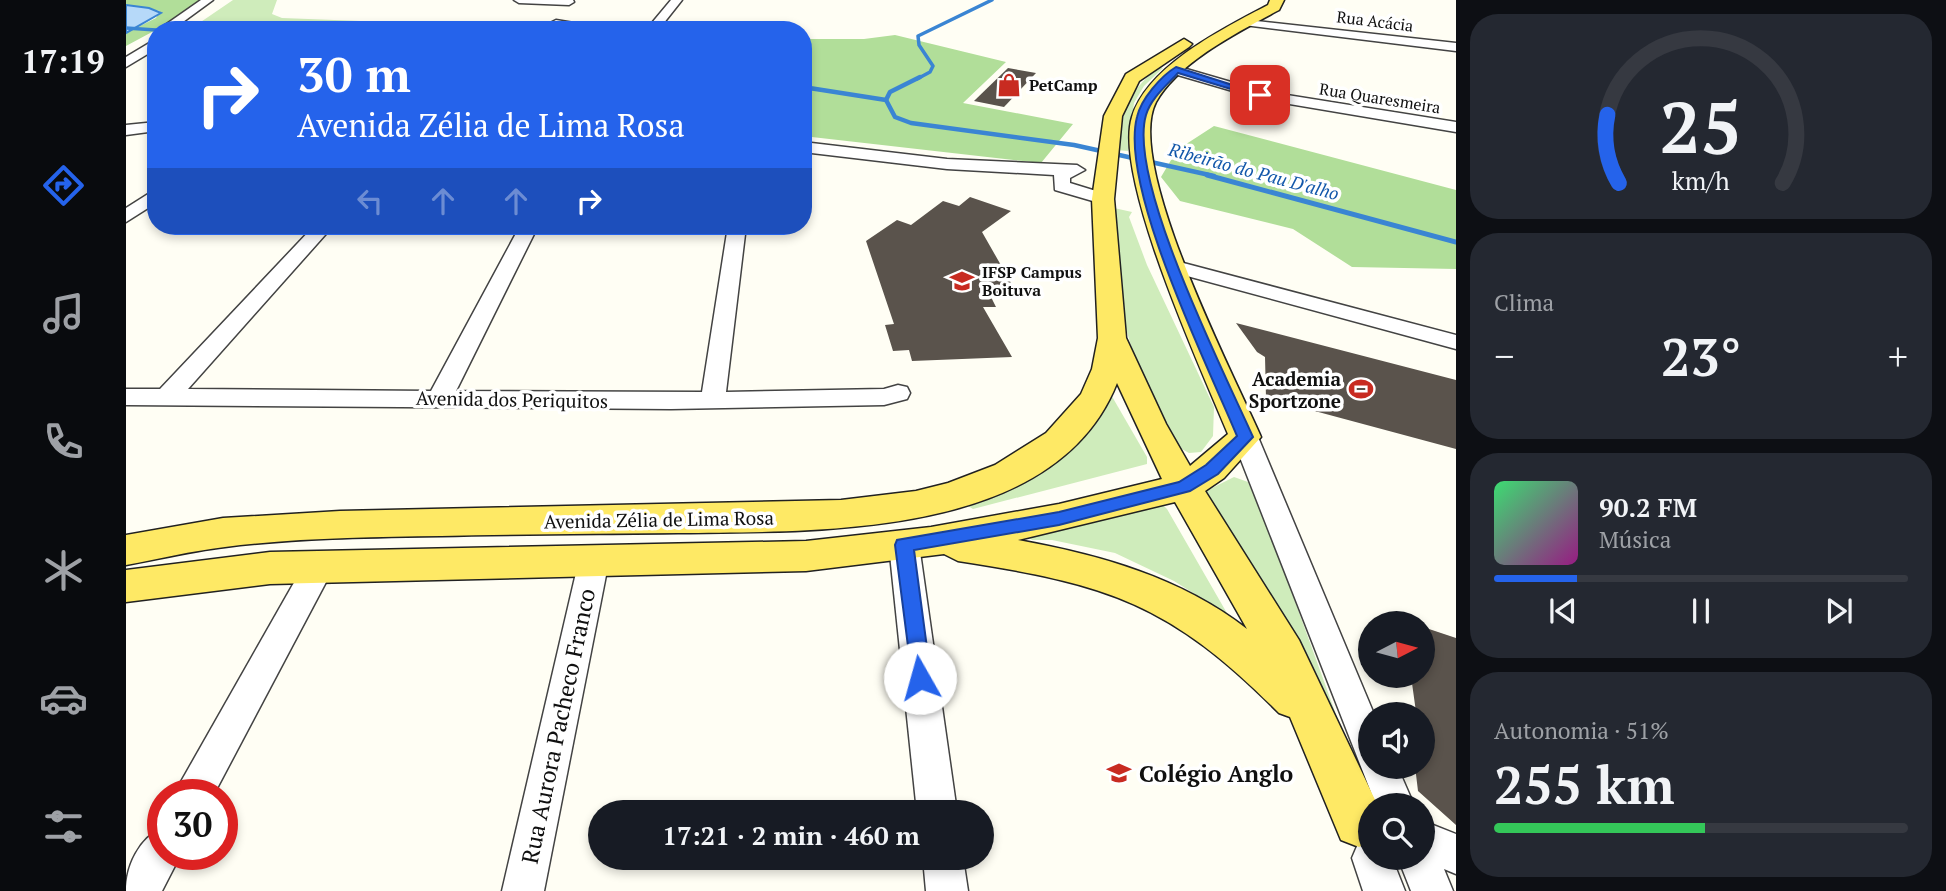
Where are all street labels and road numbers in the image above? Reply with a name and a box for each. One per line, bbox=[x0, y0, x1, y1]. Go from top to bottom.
street label: Rua Acácia bbox=[1335, 5, 1415, 37]
street label: Rua Quaresmeira bbox=[1318, 78, 1442, 118]
street label: Avenida dos Periquitos bbox=[416, 385, 608, 413]
street label: Avenida Zélia de Lima Rosa bbox=[544, 504, 775, 534]
street label: Rua Aurora Pacheco Franco bbox=[514, 586, 602, 866]

